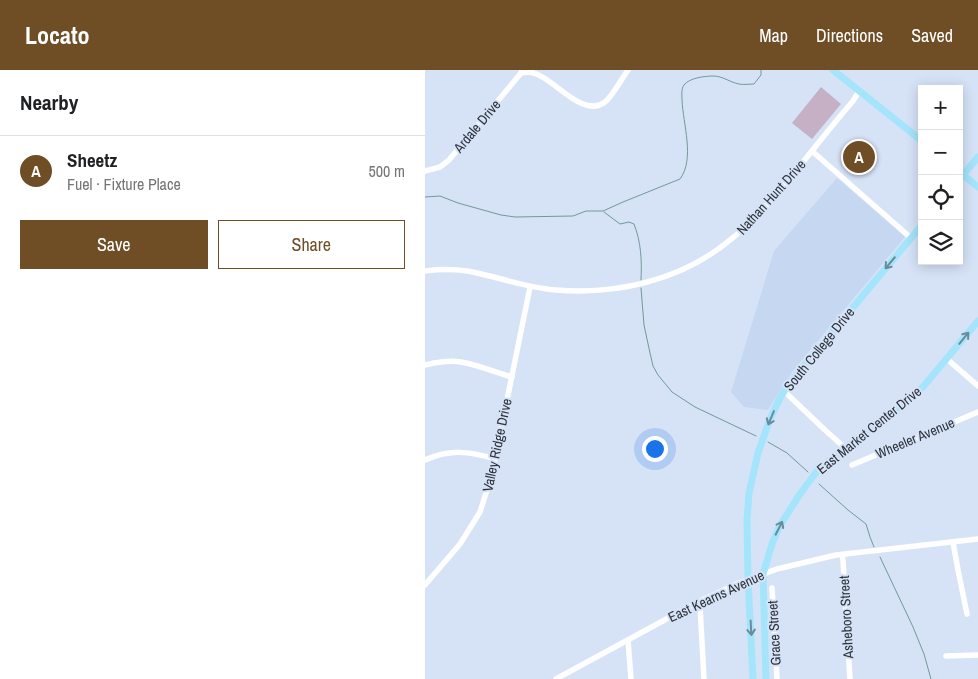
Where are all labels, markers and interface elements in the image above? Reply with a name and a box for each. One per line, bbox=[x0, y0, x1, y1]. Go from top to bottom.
text: Locato bbox=[25, 19, 90, 51]
text: Map bbox=[759, 23, 788, 48]
text: Directions bbox=[816, 23, 883, 48]
text: Saved bbox=[911, 23, 953, 48]
map controls bbox=[918, 85, 963, 265]
button: + bbox=[918, 85, 963, 130]
text: Nearby bbox=[20, 88, 78, 117]
street label: Ardale Drive bbox=[449, 96, 504, 157]
button: − bbox=[918, 130, 963, 175]
pin: A bbox=[843, 138, 875, 176]
text: Sheetz bbox=[67, 147, 117, 173]
street label: Nathan Hunt Drive bbox=[733, 156, 809, 238]
text: A bbox=[31, 160, 41, 182]
text: 500 m bbox=[369, 160, 405, 182]
text: Fuel · Fixture Place bbox=[67, 173, 181, 195]
button: locate bbox=[918, 175, 963, 220]
button: Save bbox=[20, 220, 208, 269]
button: Share bbox=[218, 220, 405, 269]
button: layers bbox=[918, 220, 963, 265]
one-way arrow bbox=[885, 256, 896, 269]
street label: South College Drive bbox=[780, 303, 858, 395]
one-way arrow bbox=[959, 332, 970, 345]
street label: East Market Center Drive bbox=[813, 382, 925, 478]
street label: Valley Ridge Drive bbox=[478, 397, 516, 493]
one-way arrow bbox=[765, 410, 775, 425]
street label: Wheeler Avenue bbox=[873, 413, 957, 463]
your location bbox=[642, 436, 668, 462]
one-way arrow bbox=[775, 521, 785, 536]
street label: East Kearns Avenue bbox=[665, 566, 767, 626]
street label: Asheboro Street bbox=[835, 575, 857, 660]
street label: Grace Street bbox=[763, 600, 785, 666]
one-way arrow bbox=[746, 620, 755, 636]

